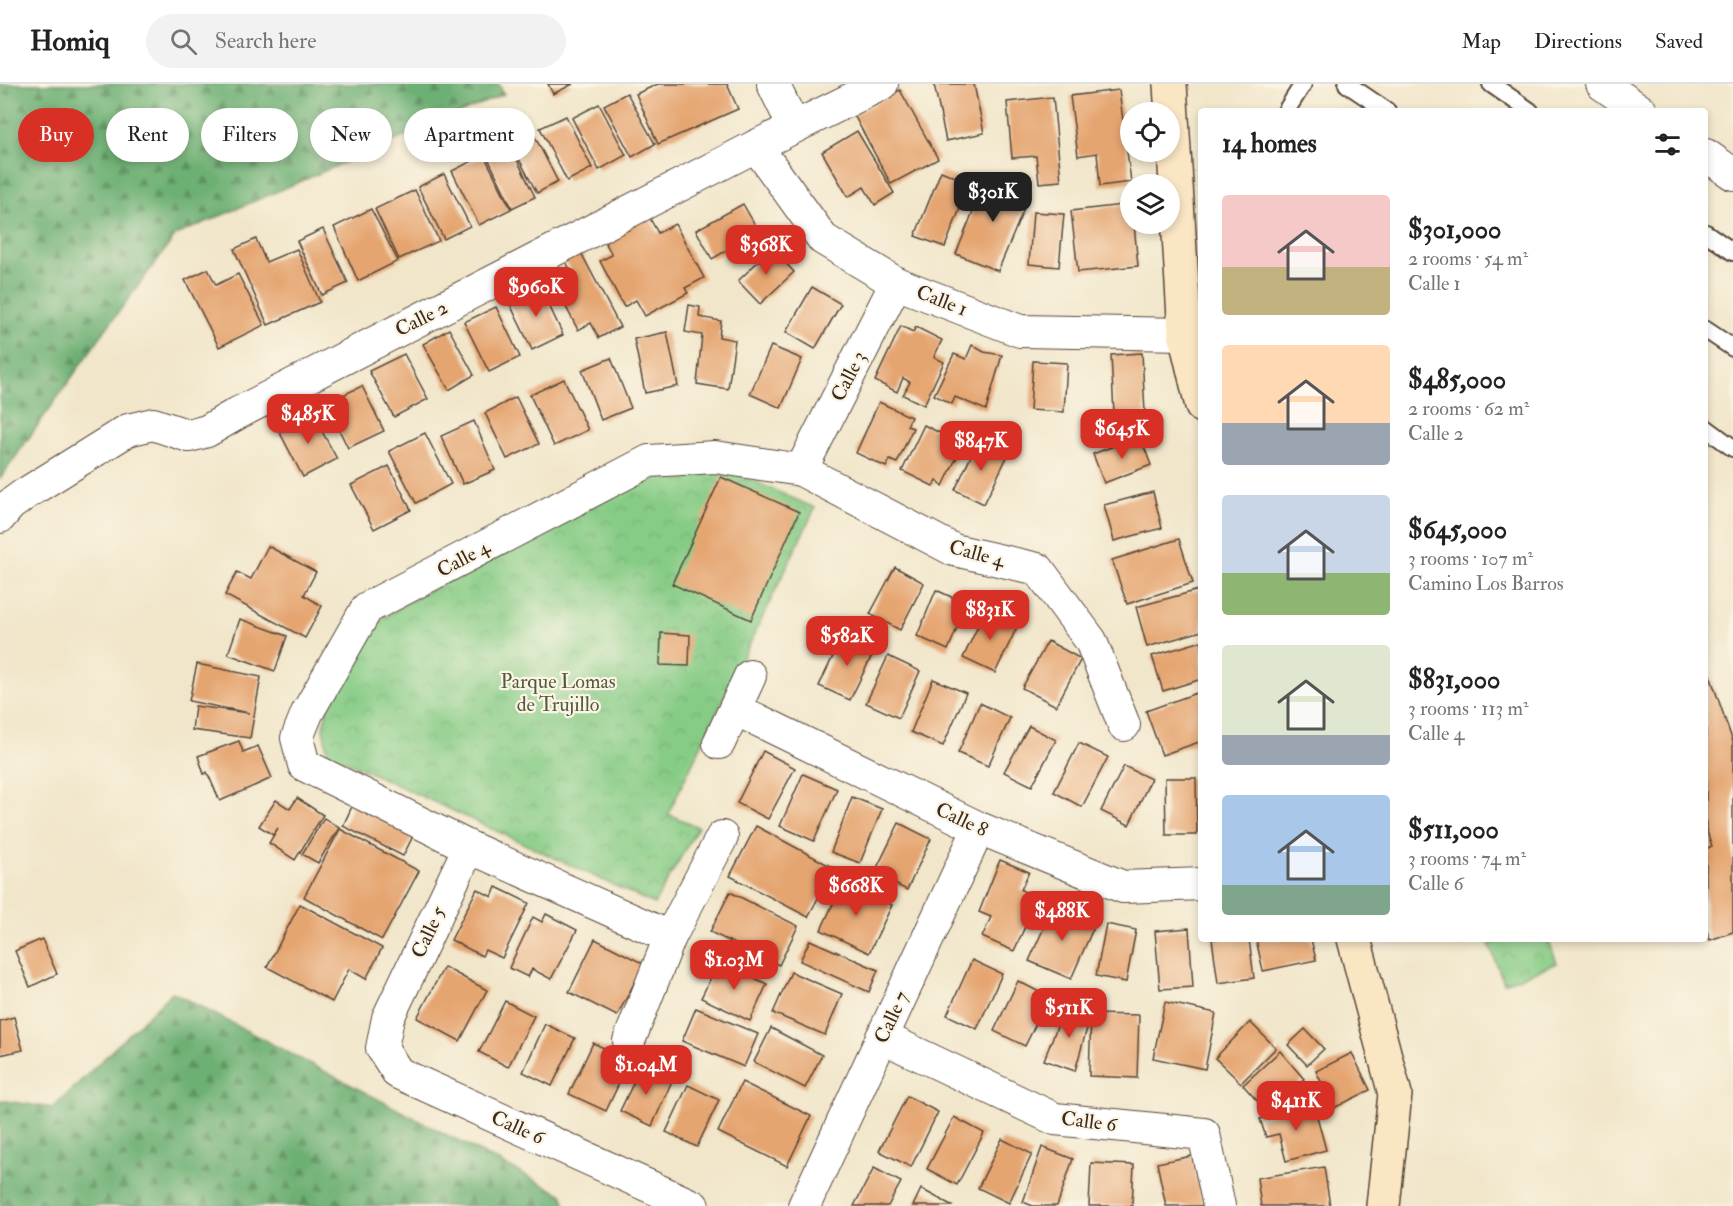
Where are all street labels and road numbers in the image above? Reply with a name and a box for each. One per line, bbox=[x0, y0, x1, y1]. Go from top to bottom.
street label: Calle 1 bbox=[913, 279, 971, 322]
street label: Calle 2 bbox=[391, 295, 452, 342]
street label: Calle 3 bbox=[825, 347, 872, 406]
street label: Calle 4 bbox=[433, 534, 495, 583]
street label: Calle 4 bbox=[946, 534, 1008, 573]
street label: Calle 8 bbox=[932, 797, 992, 842]
street label: Calle 5 bbox=[406, 902, 451, 962]
street label: Calle 7 bbox=[869, 987, 914, 1047]
street label: Calle 6 bbox=[487, 1105, 549, 1151]
street label: Calle 6 bbox=[1060, 1106, 1119, 1137]

